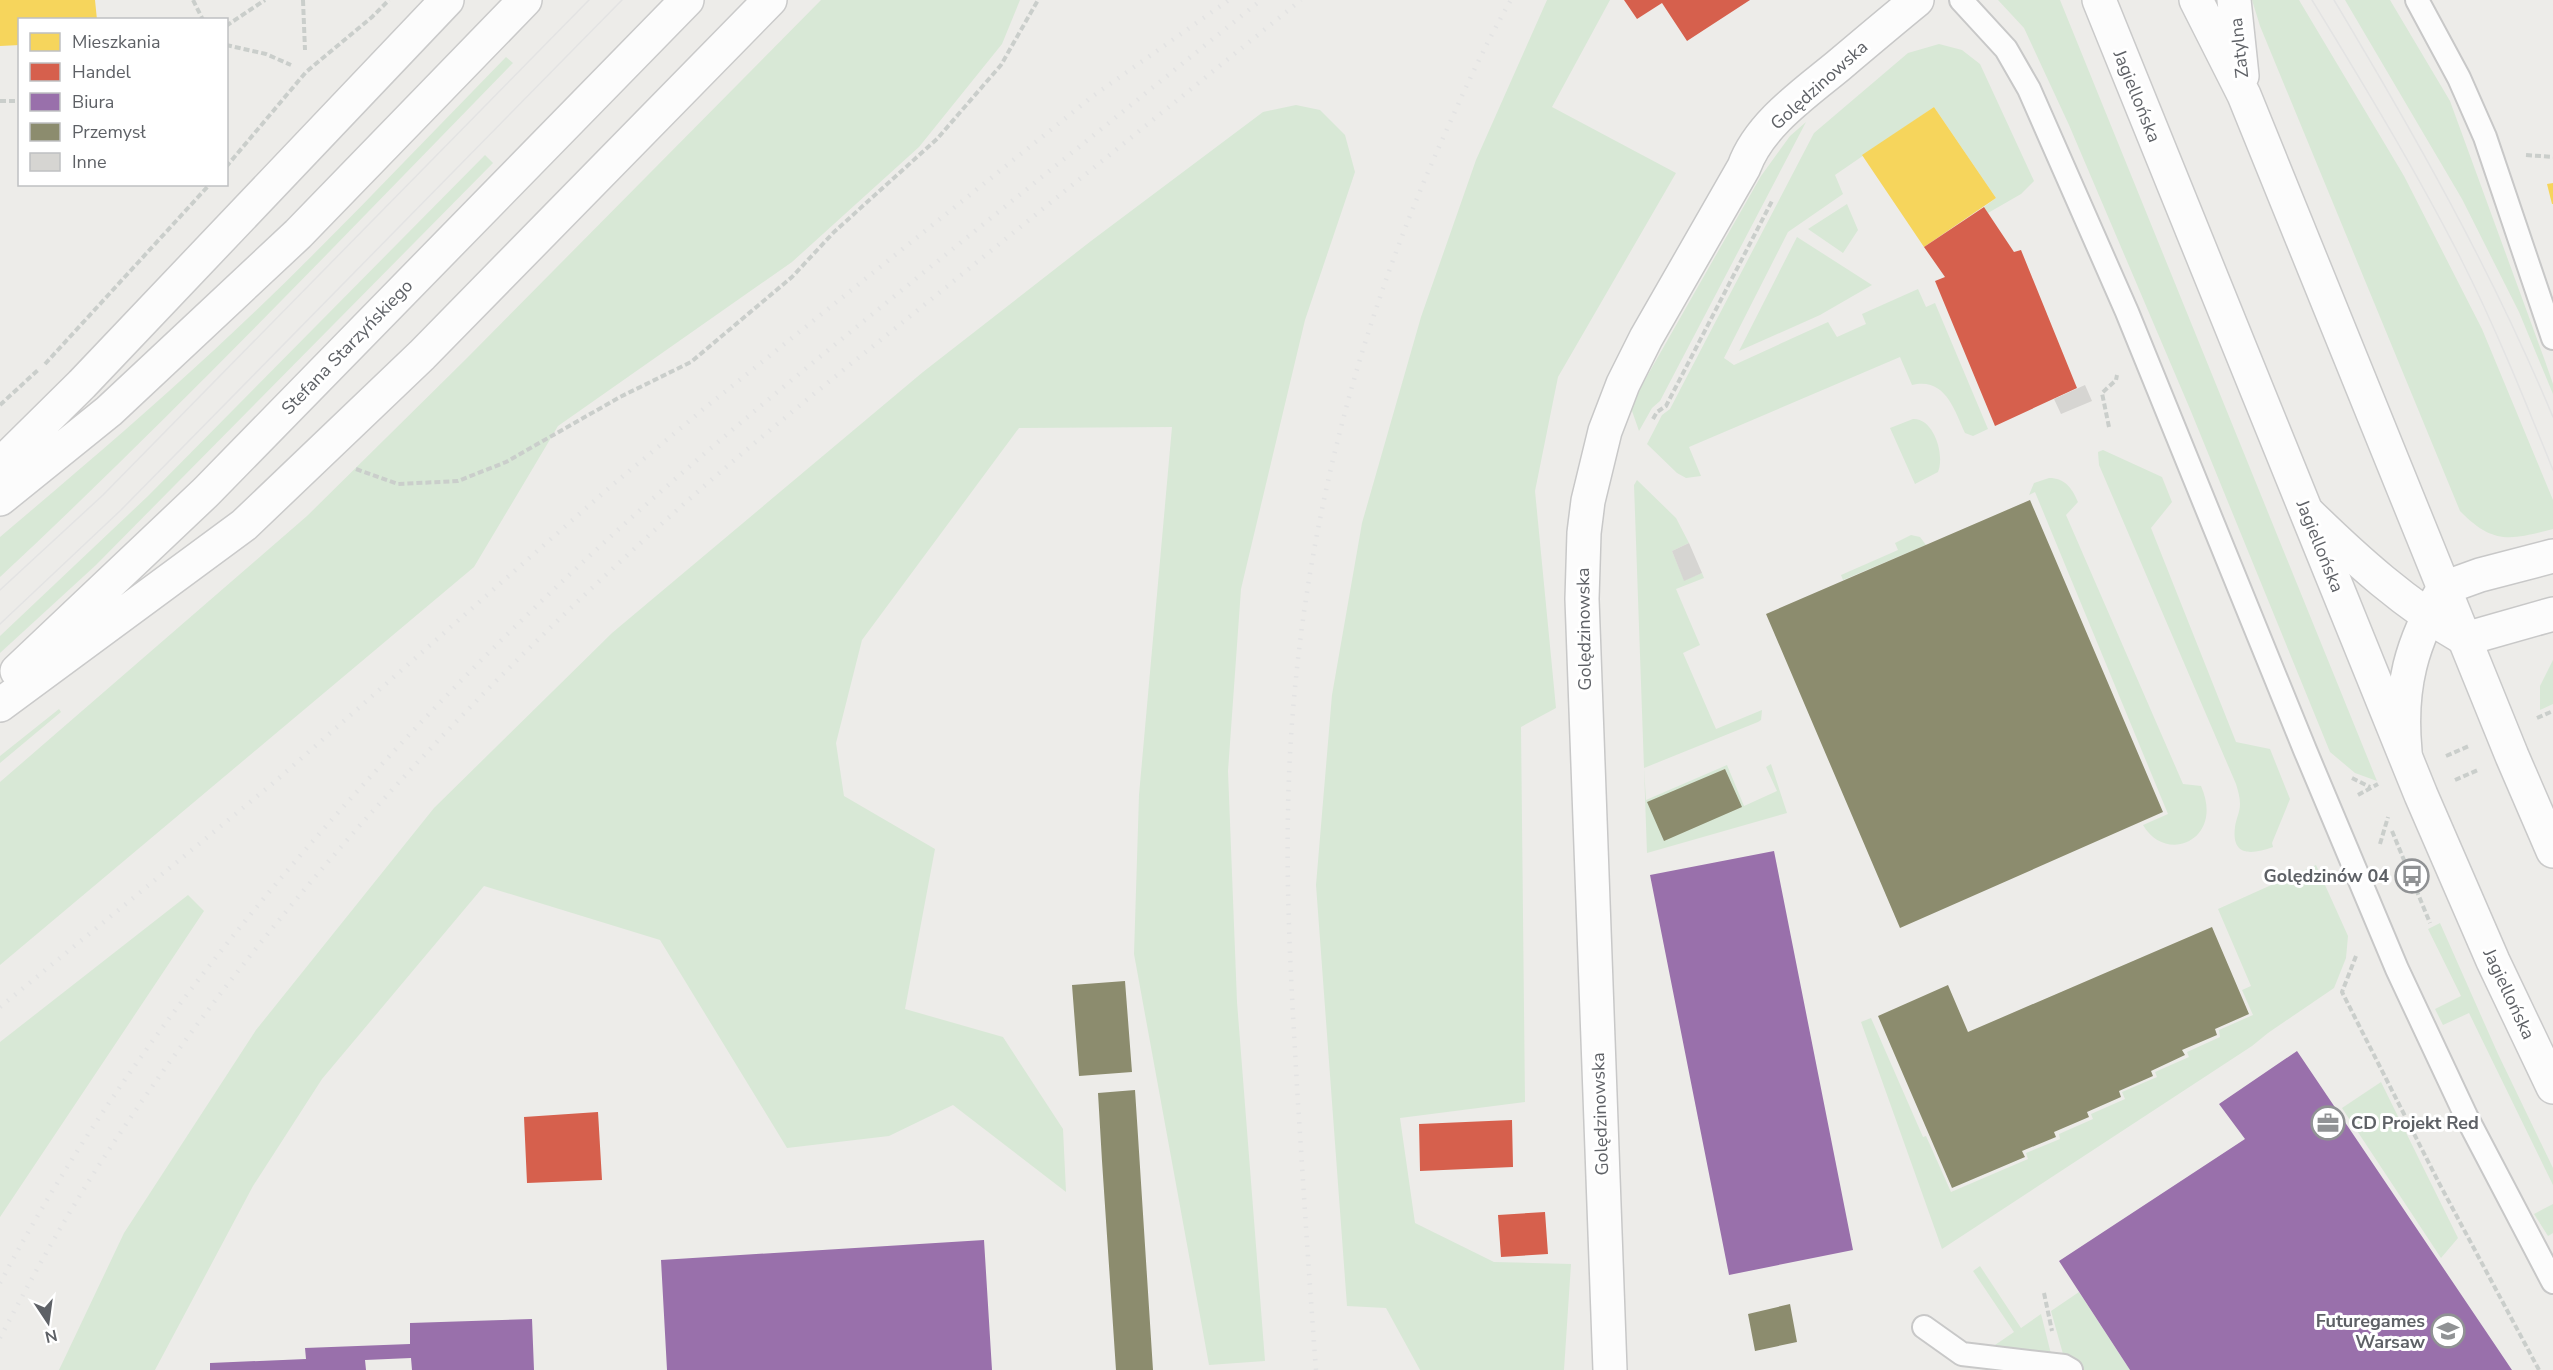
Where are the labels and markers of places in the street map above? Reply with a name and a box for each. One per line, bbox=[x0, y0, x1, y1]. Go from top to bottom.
bus stop icon: Golędzinów 04 bbox=[2394, 858, 2430, 894]
place label: Golędzinów 04 bbox=[2264, 864, 2389, 888]
office icon: CD Projekt Red bbox=[2310, 1105, 2346, 1141]
place label: CD Projekt Red bbox=[2351, 1111, 2479, 1135]
place label: Futuregames Warsaw bbox=[2316, 1309, 2426, 1354]
school or university icon: Futuregames Warsaw bbox=[2430, 1313, 2466, 1349]

